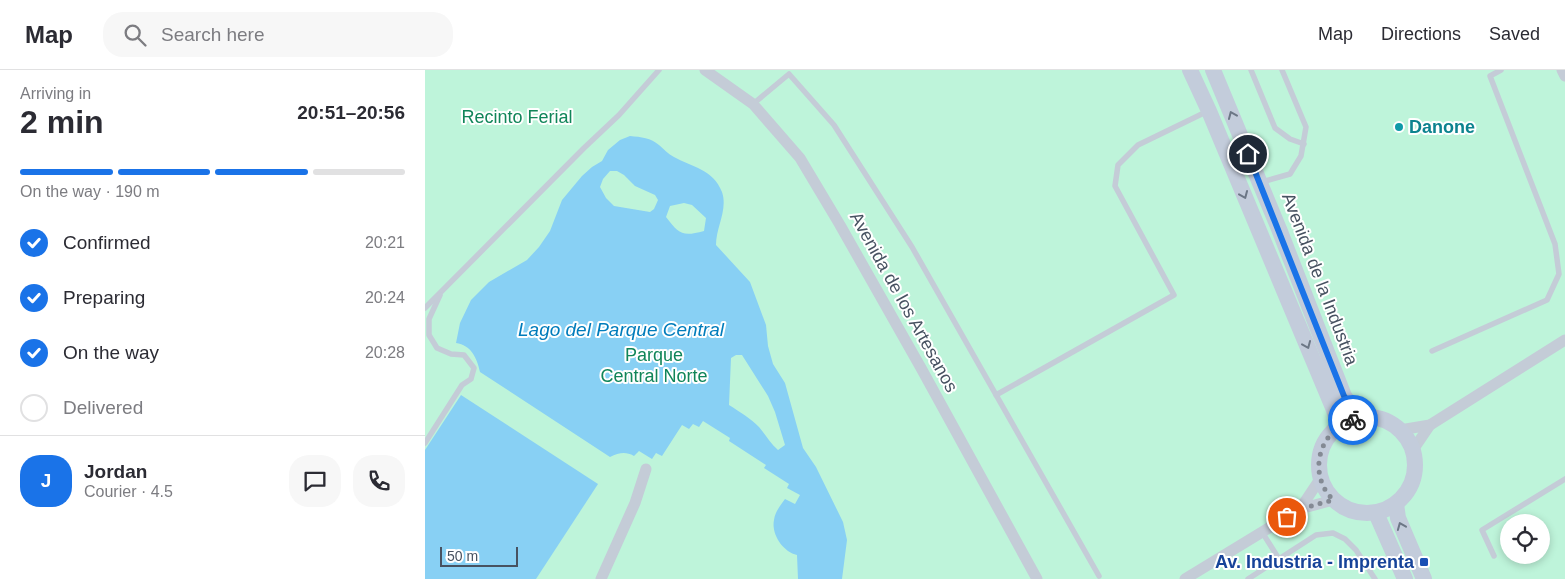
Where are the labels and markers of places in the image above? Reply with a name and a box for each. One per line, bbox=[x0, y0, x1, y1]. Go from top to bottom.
place label: Danone bbox=[1409, 117, 1475, 137]
marker: Danone bbox=[1393, 121, 1405, 133]
pin bbox=[1227, 133, 1269, 175]
pin bbox=[1266, 496, 1308, 538]
place label: Av. Industria - Imprenta bbox=[1215, 552, 1415, 572]
marker: Av. Industria - Imprenta bbox=[1418, 556, 1430, 568]

